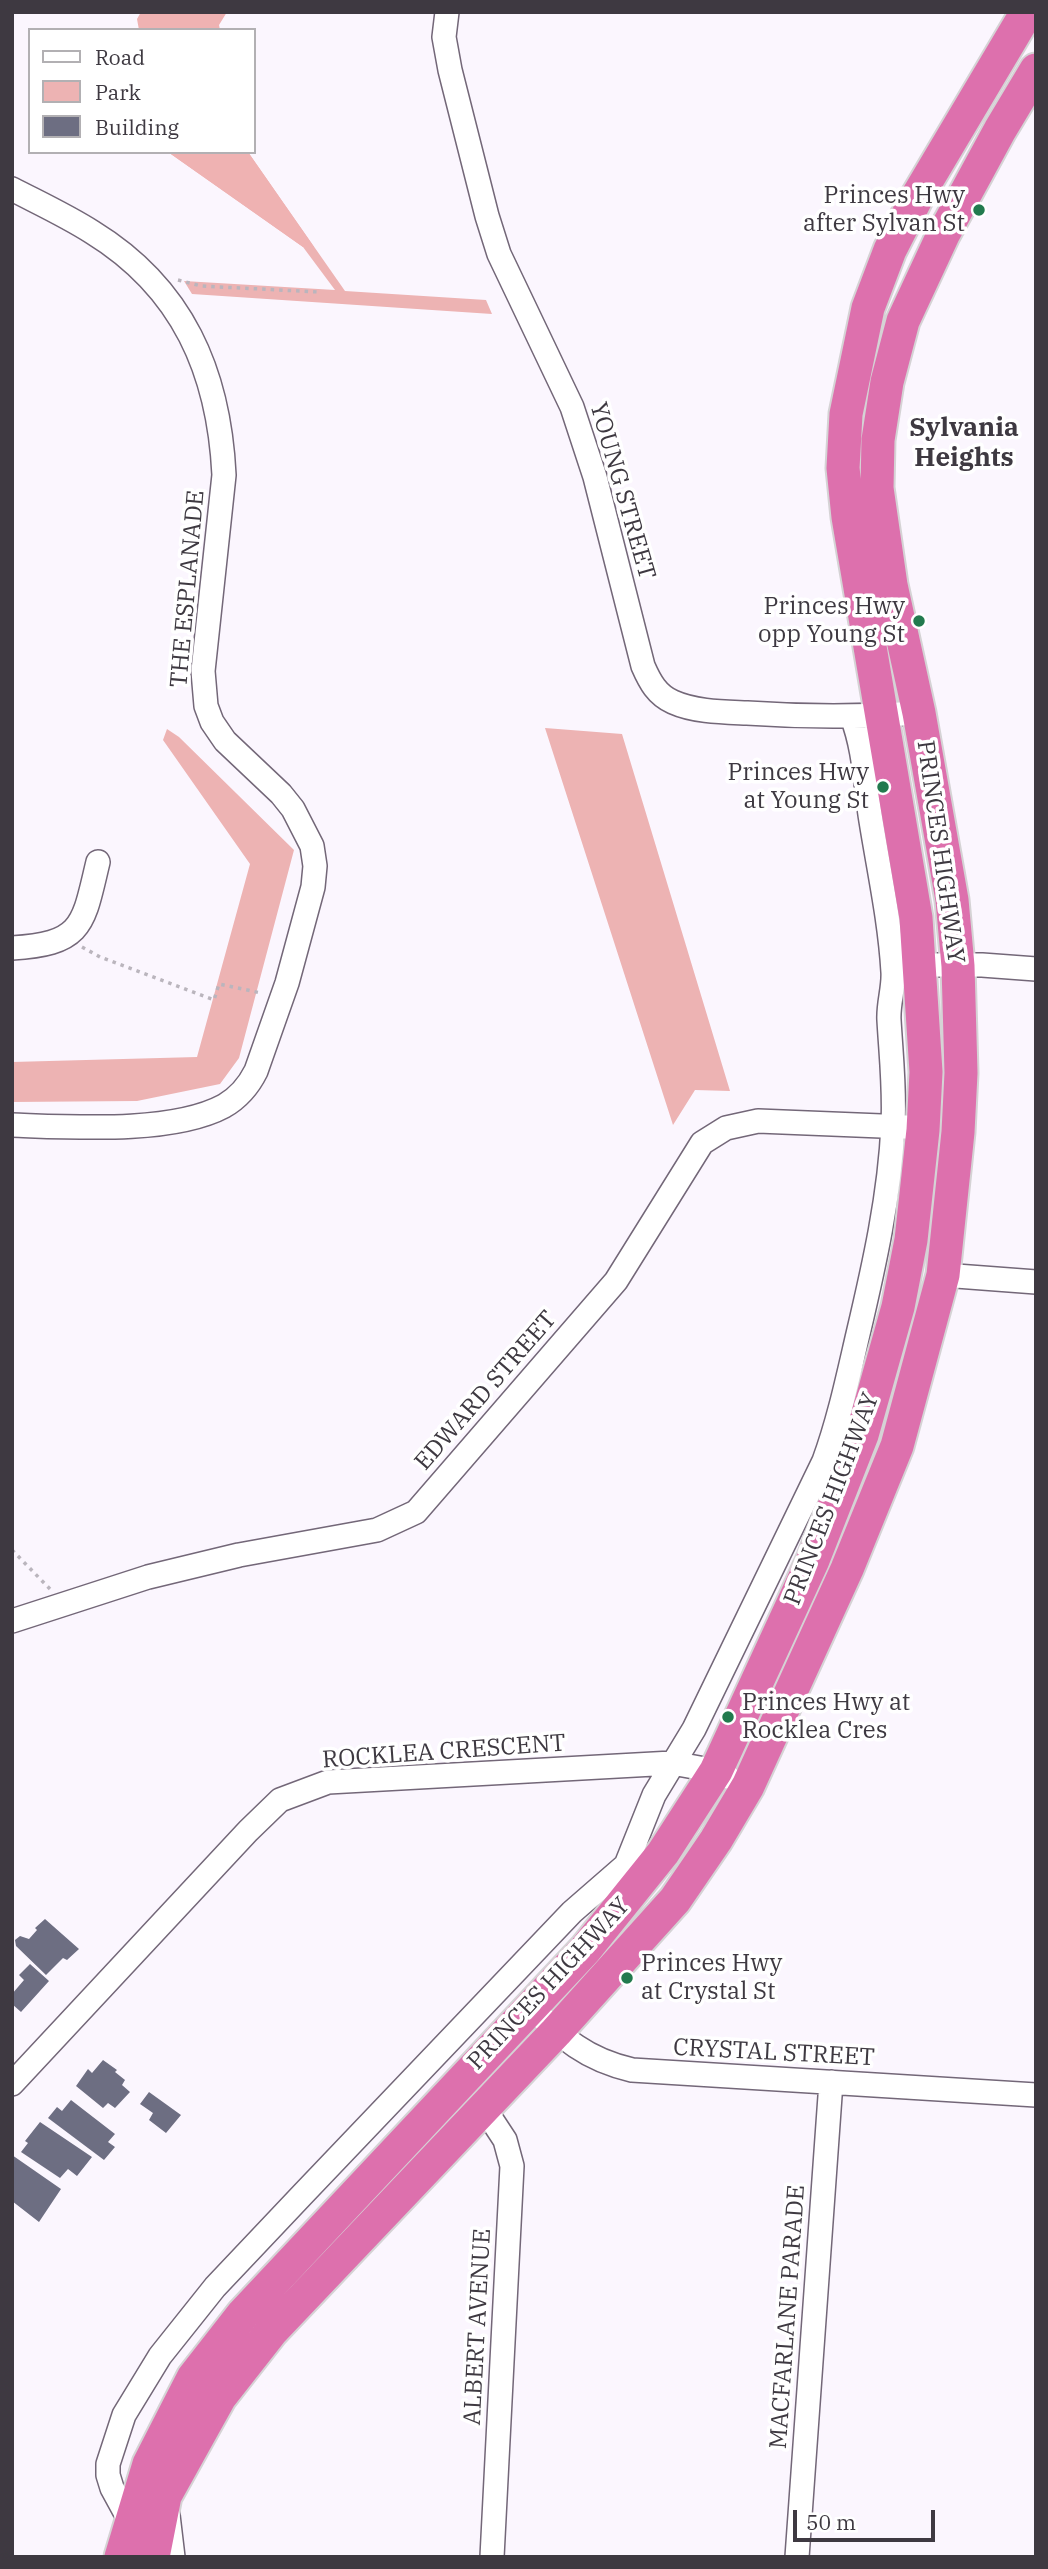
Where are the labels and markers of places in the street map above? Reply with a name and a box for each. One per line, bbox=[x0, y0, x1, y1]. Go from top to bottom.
place label: Princes Hwy after Sylvan St bbox=[803, 182, 965, 238]
marker: Princes Hwy after Sylvan St bbox=[971, 202, 987, 218]
place label: Princes Hwy opp Young St bbox=[758, 593, 905, 649]
marker: Princes Hwy opp Young St bbox=[911, 613, 927, 629]
place label: Princes Hwy at Young St bbox=[728, 759, 869, 815]
marker: Princes Hwy at Young St bbox=[875, 779, 891, 795]
place label: Princes Hwy at Rocklea Cres bbox=[742, 1689, 910, 1745]
marker: Princes Hwy at Rocklea Cres bbox=[720, 1709, 736, 1725]
place label: Princes Hwy at Crystal St bbox=[641, 1950, 782, 2006]
marker: Princes Hwy at Crystal St bbox=[619, 1970, 635, 1986]

